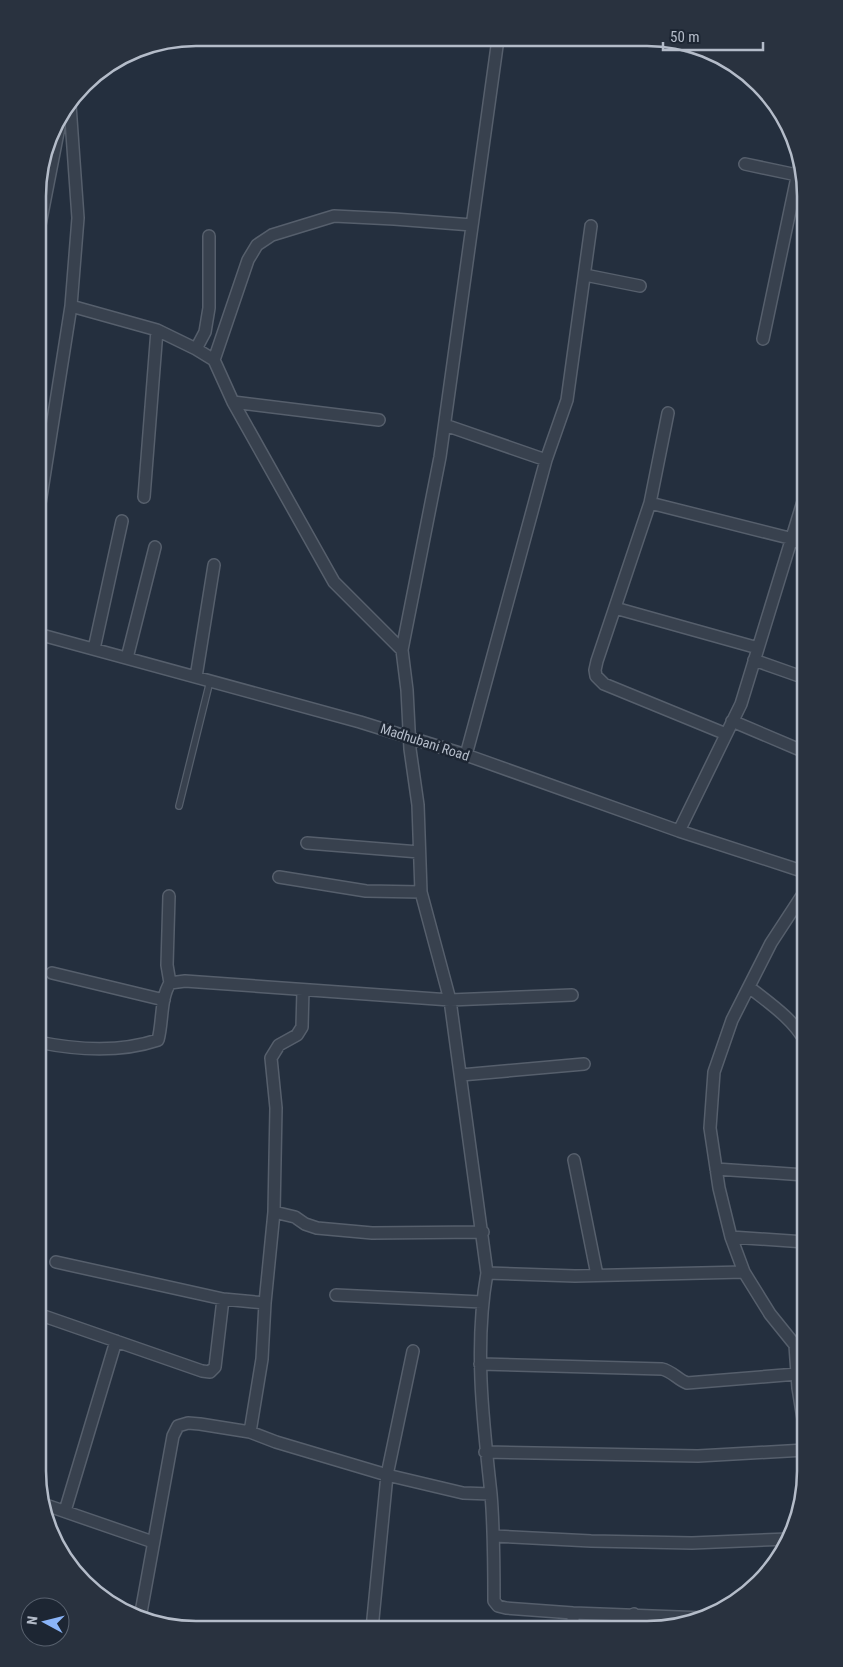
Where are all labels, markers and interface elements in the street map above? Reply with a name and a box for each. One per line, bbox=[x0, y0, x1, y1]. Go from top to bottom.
scale bar bbox=[663, 20, 763, 52]
text: 50 m bbox=[670, 28, 700, 46]
street label: Madhubani Road bbox=[378, 720, 472, 764]
north arrow bbox=[20, 1597, 70, 1647]
text: N bbox=[24, 1615, 41, 1626]

